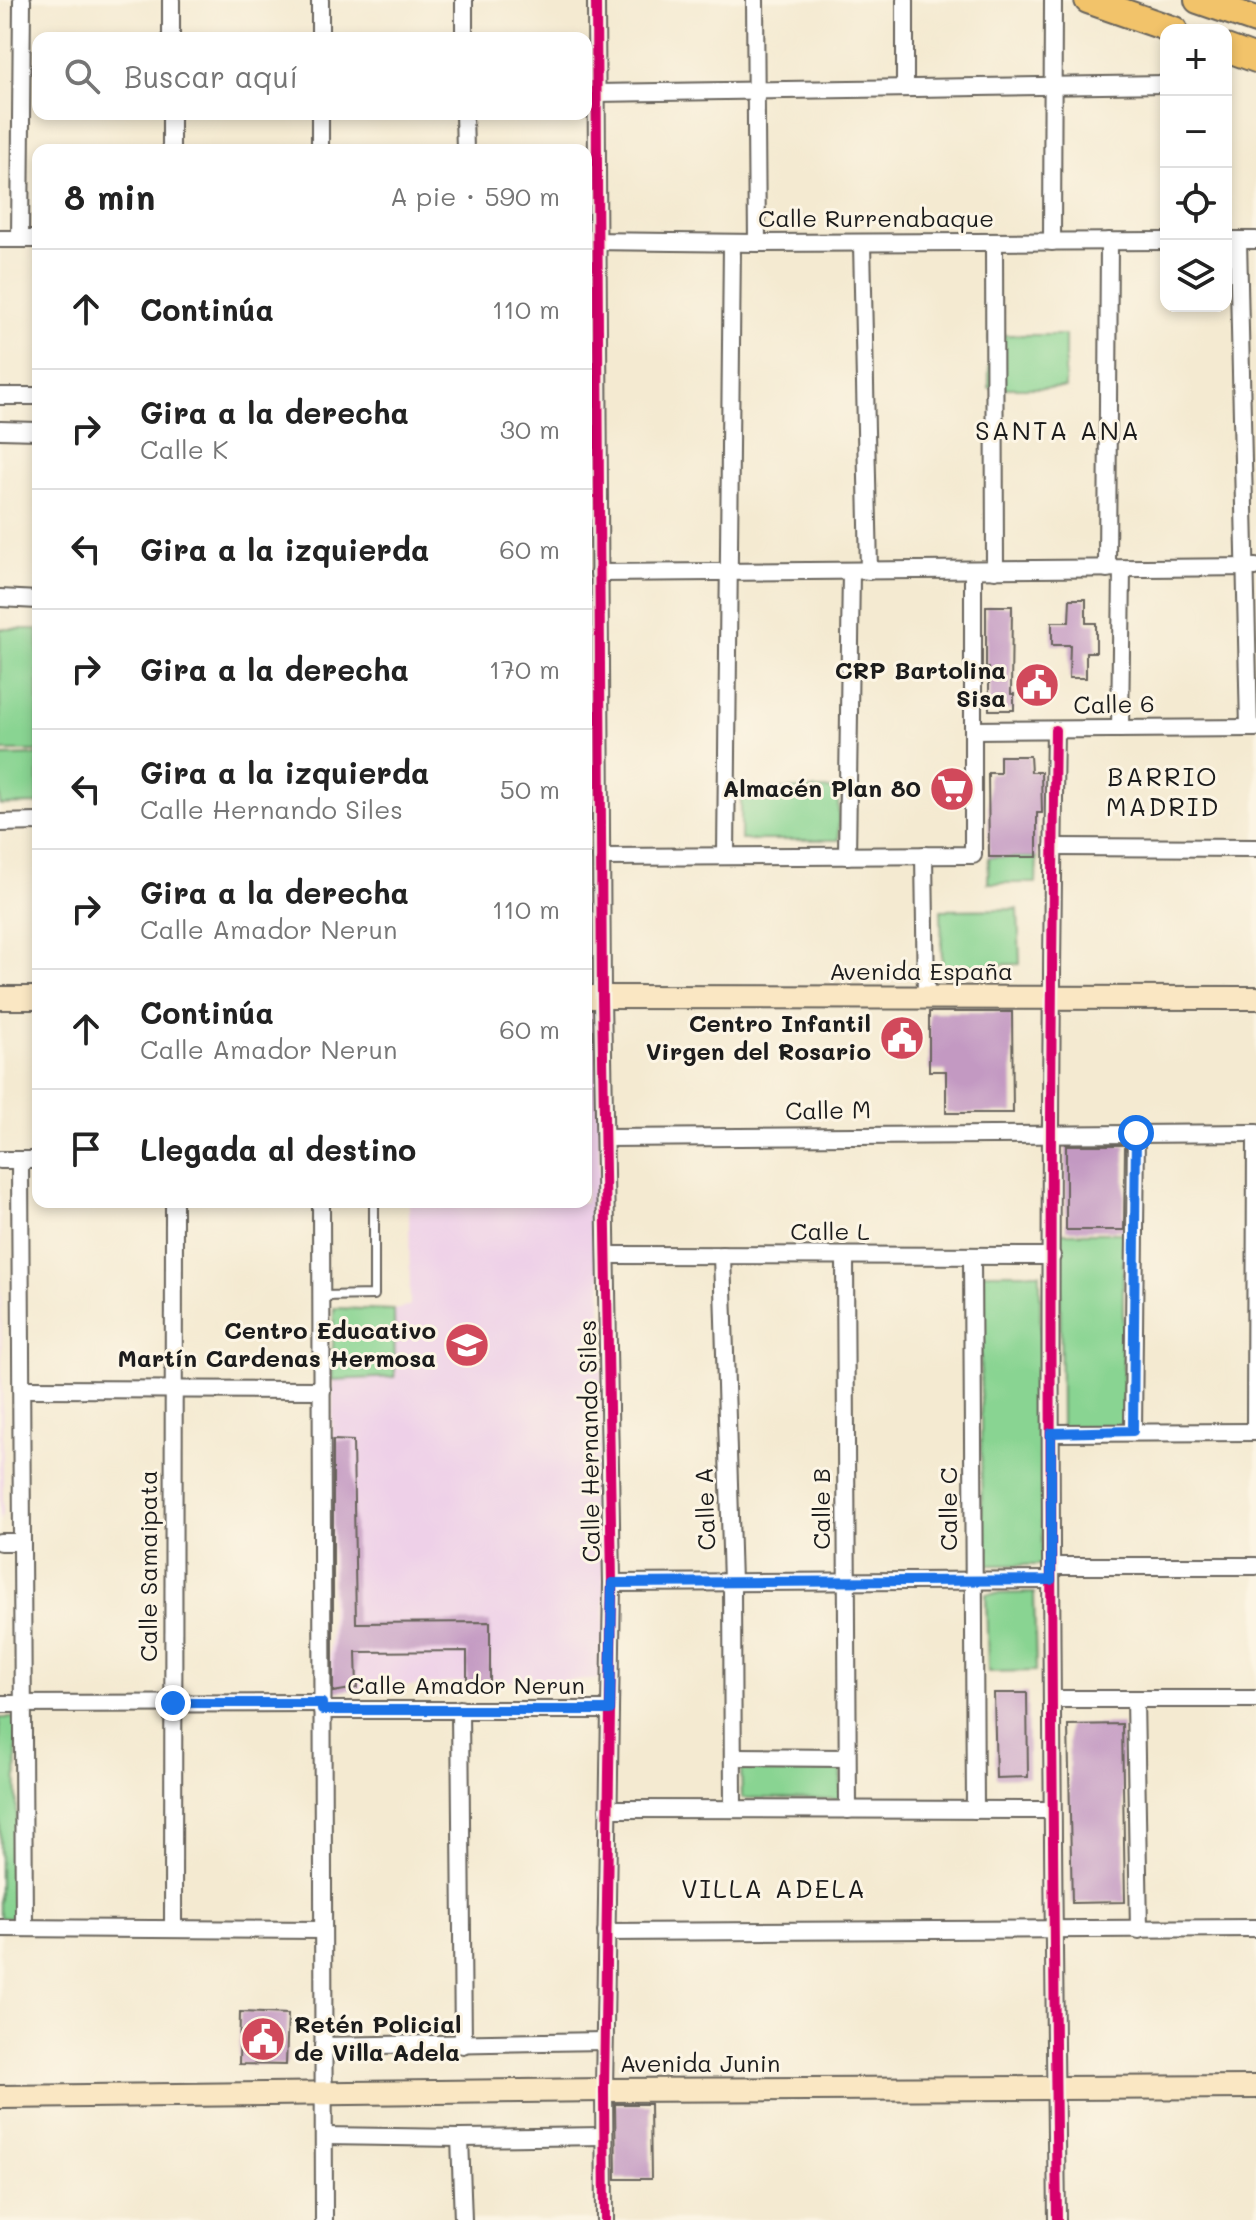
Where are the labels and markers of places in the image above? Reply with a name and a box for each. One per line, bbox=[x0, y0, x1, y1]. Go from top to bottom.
place label: CRP Bartolina Sisa bbox=[835, 654, 1006, 713]
public building icon: CRP Bartolina Sisa bbox=[1013, 661, 1061, 709]
supermarket icon: Almacén Plan 80 bbox=[928, 765, 976, 813]
place label: Almacén Plan 80 bbox=[723, 772, 921, 803]
place label: Centro Infantil Virgen del Rosario bbox=[646, 1007, 871, 1066]
public building icon: Centro Infantil Virgen del Rosario bbox=[878, 1014, 926, 1062]
place label: Centro Educativo Martín Cardenas Hermosa bbox=[117, 1314, 436, 1373]
school or university icon: Centro Educativo Martín Cardenas Hermosa bbox=[443, 1321, 491, 1369]
place label: Retén Policial de Villa Adela bbox=[294, 2008, 462, 2067]
public building icon: Retén Policial de Villa Adela bbox=[239, 2015, 287, 2063]

